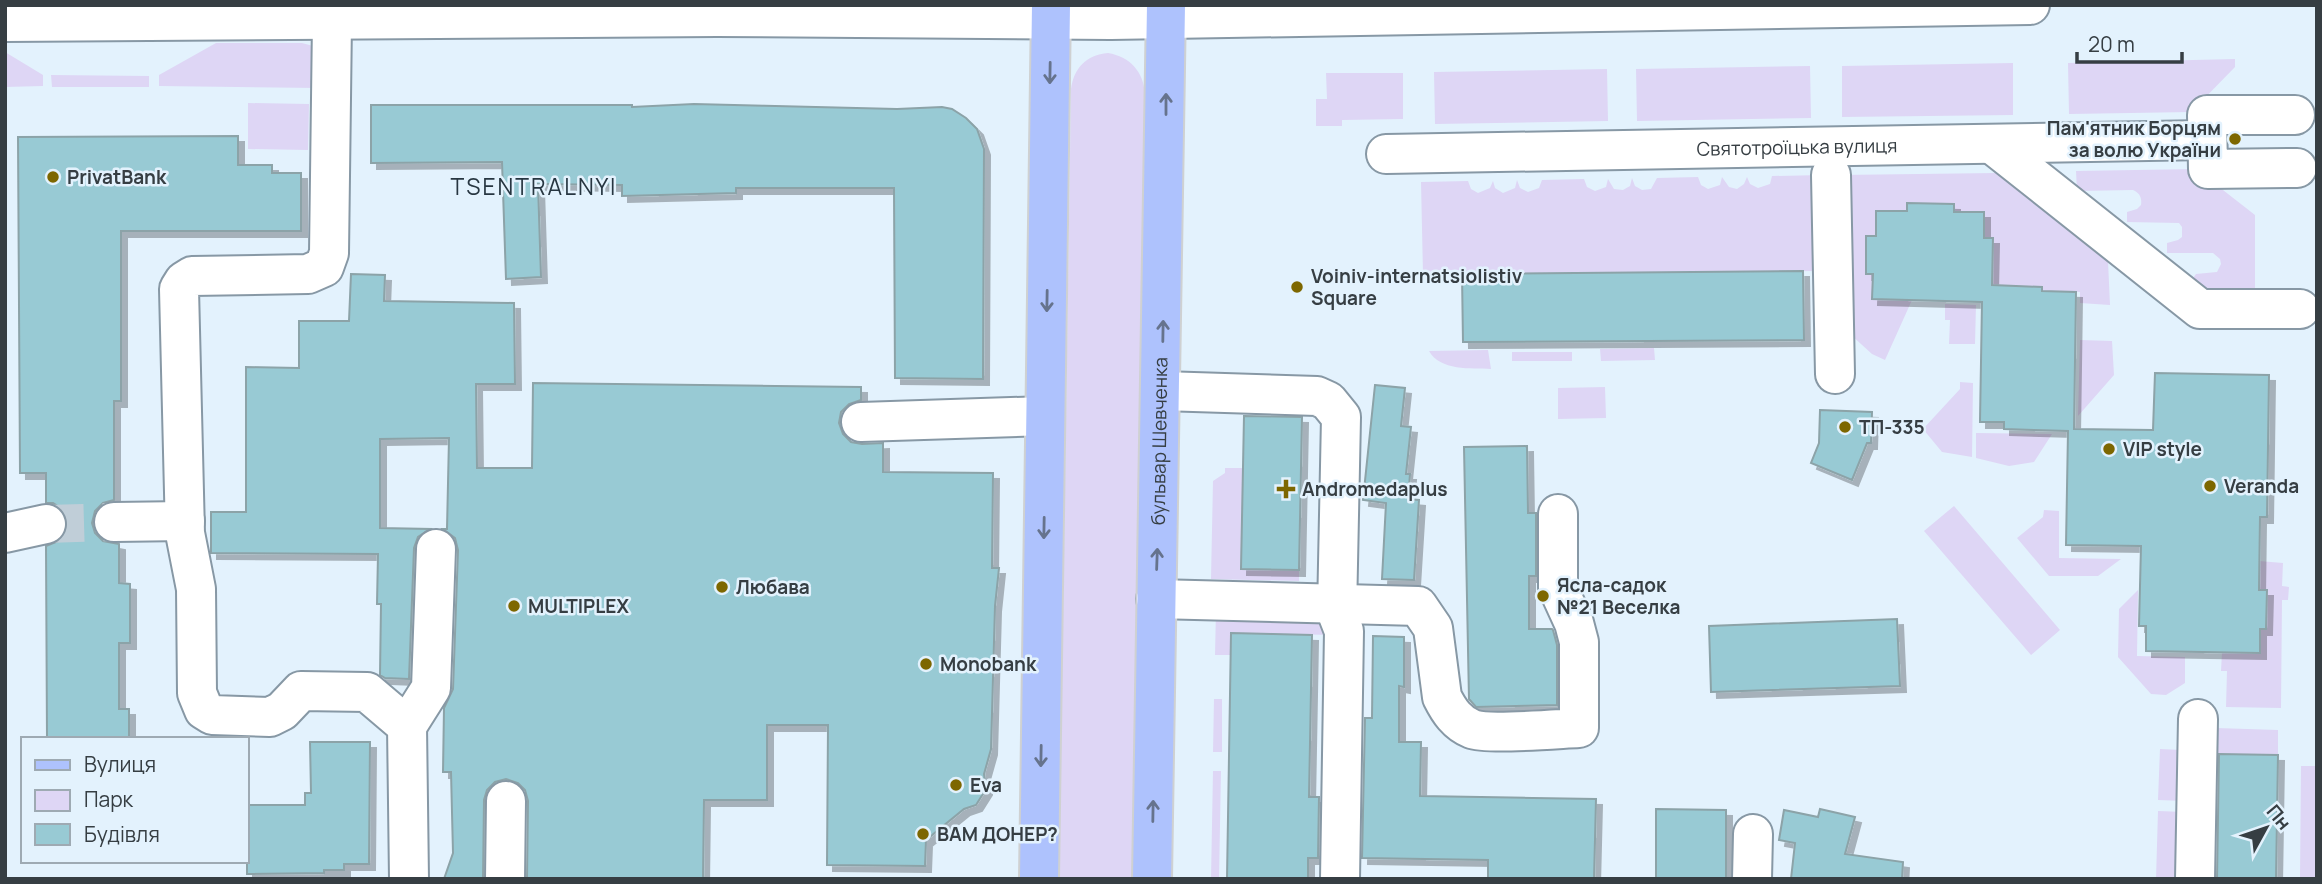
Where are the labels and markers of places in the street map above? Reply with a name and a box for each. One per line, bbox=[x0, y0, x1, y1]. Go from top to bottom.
place label: Пам'ятник Борцям за волю України bbox=[2047, 115, 2221, 163]
marker: Пам'ятник Борцям за волю України bbox=[2227, 131, 2243, 147]
place label: PrivatBank bbox=[67, 164, 167, 190]
marker: PrivatBank bbox=[45, 169, 61, 185]
place label: Voiniv-internatsiolistiv Square bbox=[1311, 263, 1523, 311]
marker: Voiniv-internatsiolistiv Square bbox=[1289, 279, 1305, 295]
place label: ТП-335 bbox=[1859, 414, 1925, 440]
marker: ТП-335 bbox=[1837, 419, 1853, 435]
place label: VIP style bbox=[2123, 436, 2202, 462]
marker: VIP style bbox=[2101, 441, 2117, 457]
place label: Veranda bbox=[2224, 473, 2299, 499]
place label: Andromedaplus bbox=[1302, 476, 1448, 502]
marker: Veranda bbox=[2202, 478, 2218, 494]
marker: Andromedaplus bbox=[1276, 479, 1296, 499]
place label: Ясла-садок №21 Веселка bbox=[1557, 572, 1680, 620]
place label: Любава bbox=[736, 574, 810, 600]
marker: Любава bbox=[714, 579, 730, 595]
marker: Ясла-садок №21 Веселка bbox=[1535, 588, 1551, 604]
place label: MULTIPLEX bbox=[528, 593, 629, 619]
marker: MULTIPLEX bbox=[506, 598, 522, 614]
place label: Monobank bbox=[940, 651, 1037, 677]
marker: Monobank bbox=[918, 656, 934, 672]
place label: Eva bbox=[970, 772, 1002, 798]
marker: Eva bbox=[948, 777, 964, 793]
place label: ВАМ ДОНЕР? bbox=[937, 821, 1058, 847]
marker: ВАМ ДОНЕР? bbox=[915, 826, 931, 842]

